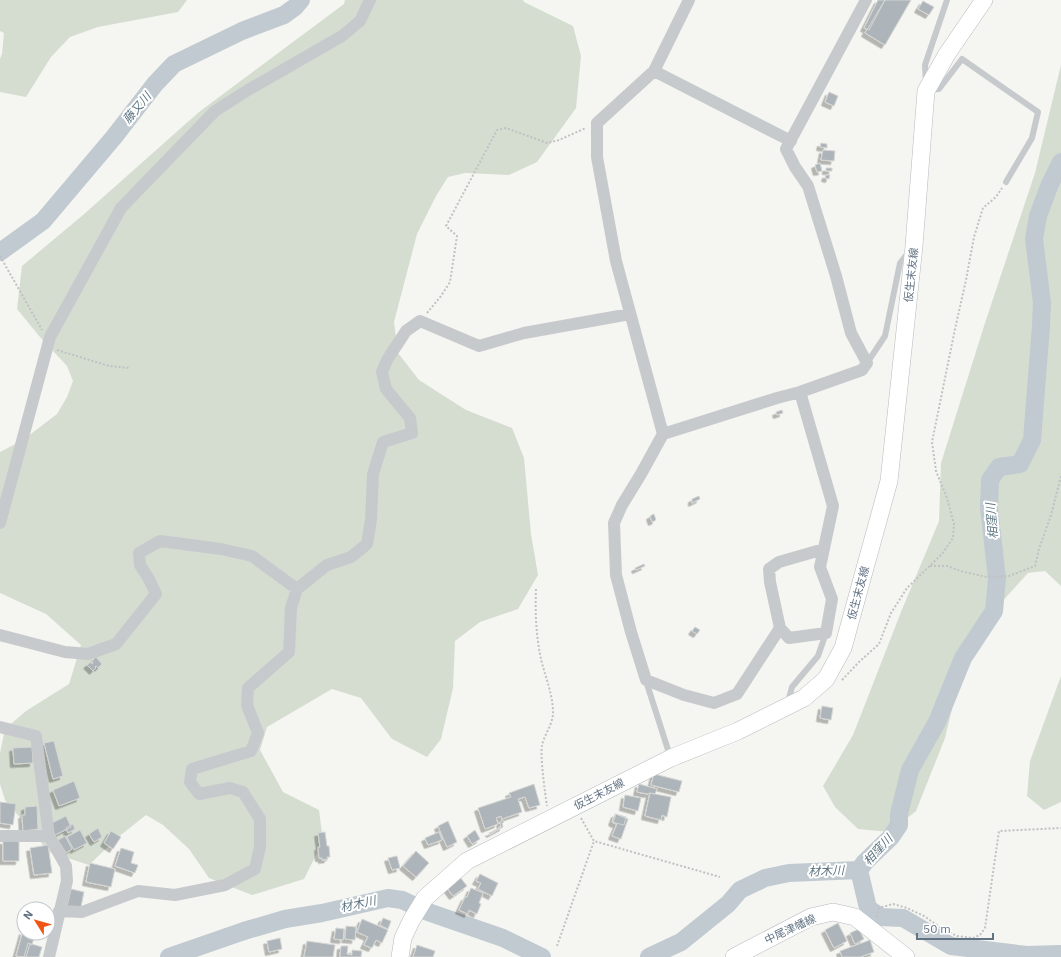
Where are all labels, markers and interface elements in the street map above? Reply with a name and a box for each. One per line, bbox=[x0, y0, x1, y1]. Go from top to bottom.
water label: 藤又川 bbox=[119, 88, 155, 126]
street label: 仮生末友線 bbox=[901, 247, 921, 303]
water label: 相窪川 bbox=[982, 500, 1001, 540]
street label: 仮生末友線 bbox=[844, 565, 872, 621]
street label: 仮生末友線 bbox=[571, 775, 627, 813]
water label: 相窪川 bbox=[860, 830, 897, 868]
water label: 材木川 bbox=[808, 862, 846, 879]
water label: 材木川 bbox=[339, 892, 379, 915]
north arrow bbox=[16, 901, 56, 941]
text: N bbox=[20, 908, 36, 922]
street label: 中尾津幡線 bbox=[762, 911, 818, 947]
scale bar bbox=[917, 915, 993, 941]
text: 50 m bbox=[923, 921, 951, 936]

